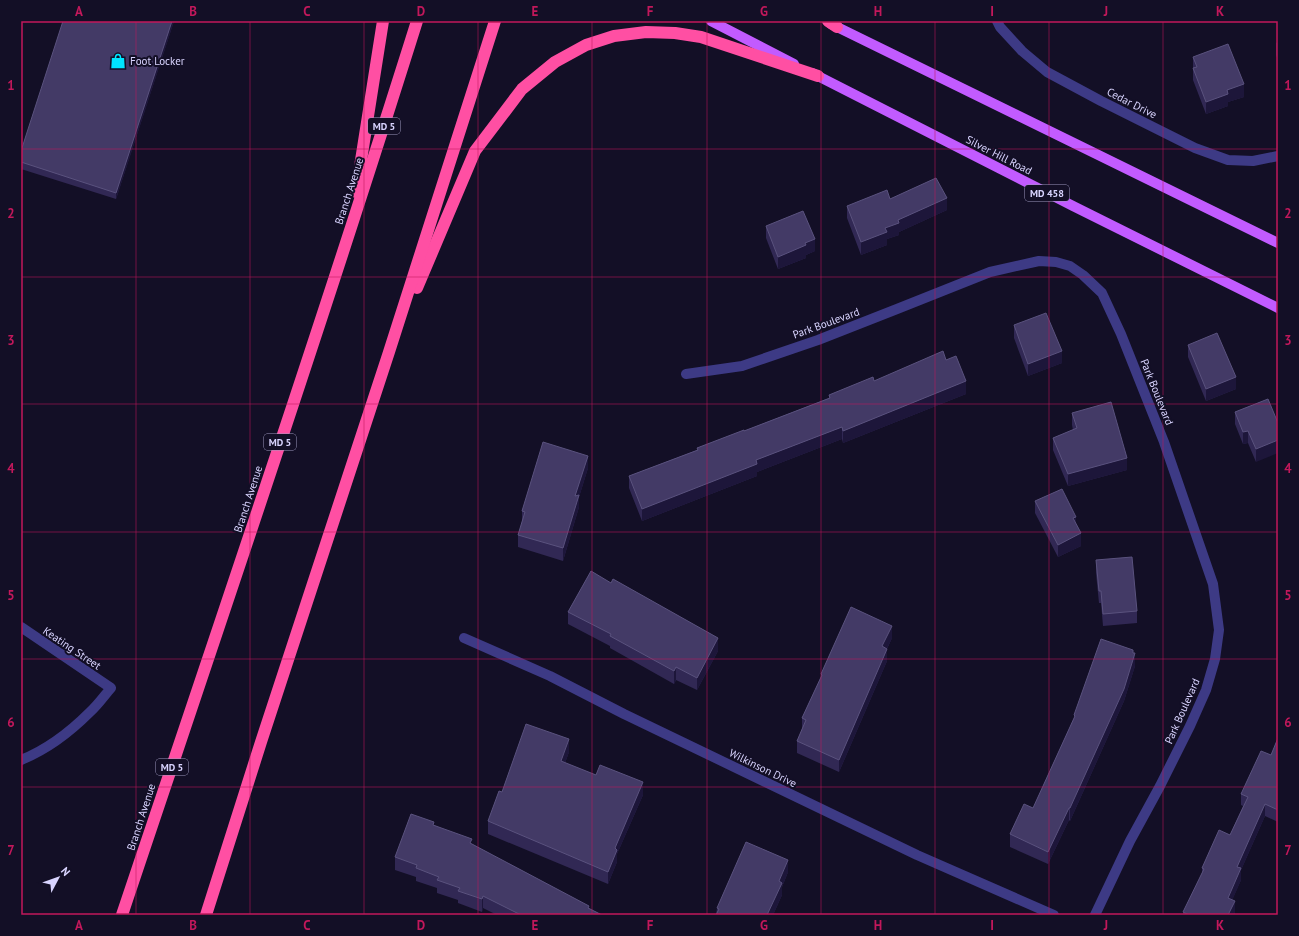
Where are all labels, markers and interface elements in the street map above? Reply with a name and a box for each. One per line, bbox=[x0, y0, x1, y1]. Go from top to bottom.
text: A bbox=[75, 3, 83, 20]
text: B bbox=[189, 3, 197, 20]
text: C bbox=[303, 3, 311, 20]
text: D bbox=[417, 3, 425, 20]
text: E bbox=[532, 3, 539, 20]
text: F bbox=[647, 3, 654, 20]
text: G bbox=[760, 3, 768, 20]
text: H bbox=[874, 3, 882, 20]
text: I bbox=[990, 3, 994, 20]
text: J bbox=[1103, 3, 1108, 20]
text: K bbox=[1216, 3, 1224, 20]
shop icon: Foot Locker bbox=[109, 52, 127, 70]
place label: Foot Locker bbox=[130, 54, 185, 68]
text: 1 bbox=[7, 77, 15, 94]
text: 1 bbox=[1284, 77, 1292, 94]
street label: Cedar Drive bbox=[1105, 84, 1160, 122]
road number: MD 5 bbox=[368, 118, 400, 134]
street label: Silver Hill Road bbox=[964, 132, 1035, 178]
street label: Branch Avenue bbox=[332, 155, 367, 226]
road number: MD 458 bbox=[1025, 185, 1069, 201]
text: 2 bbox=[7, 205, 15, 222]
text: 2 bbox=[1284, 205, 1292, 222]
street label: Park Boulevard bbox=[791, 304, 861, 342]
text: 3 bbox=[7, 332, 15, 349]
text: 3 bbox=[1284, 332, 1292, 349]
street label: Park Boulevard bbox=[1137, 357, 1177, 427]
road number: MD 5 bbox=[264, 434, 296, 450]
text: 4 bbox=[7, 460, 15, 477]
text: 4 bbox=[1284, 460, 1292, 477]
street label: Branch Avenue bbox=[231, 463, 266, 534]
text: 5 bbox=[7, 587, 15, 604]
text: 5 bbox=[1284, 587, 1292, 604]
street label: Keating Street bbox=[40, 624, 104, 673]
street label: Park Boulevard bbox=[1161, 676, 1203, 746]
text: 6 bbox=[7, 714, 15, 731]
text: 6 bbox=[1284, 714, 1292, 731]
street label: Wilkinson Drive bbox=[727, 746, 800, 791]
road number: MD 5 bbox=[156, 759, 188, 775]
street label: Branch Avenue bbox=[124, 781, 159, 852]
text: 7 bbox=[7, 842, 15, 859]
text: 7 bbox=[1284, 842, 1292, 859]
north arrow bbox=[38, 858, 78, 898]
text: N bbox=[58, 864, 73, 879]
text: A bbox=[75, 917, 83, 934]
text: B bbox=[189, 917, 197, 934]
text: C bbox=[303, 917, 311, 934]
text: D bbox=[417, 917, 425, 934]
text: E bbox=[532, 917, 539, 934]
text: F bbox=[647, 917, 654, 934]
text: G bbox=[760, 917, 768, 934]
text: H bbox=[874, 917, 882, 934]
text: I bbox=[990, 917, 994, 934]
text: J bbox=[1103, 917, 1108, 934]
text: K bbox=[1216, 917, 1224, 934]

